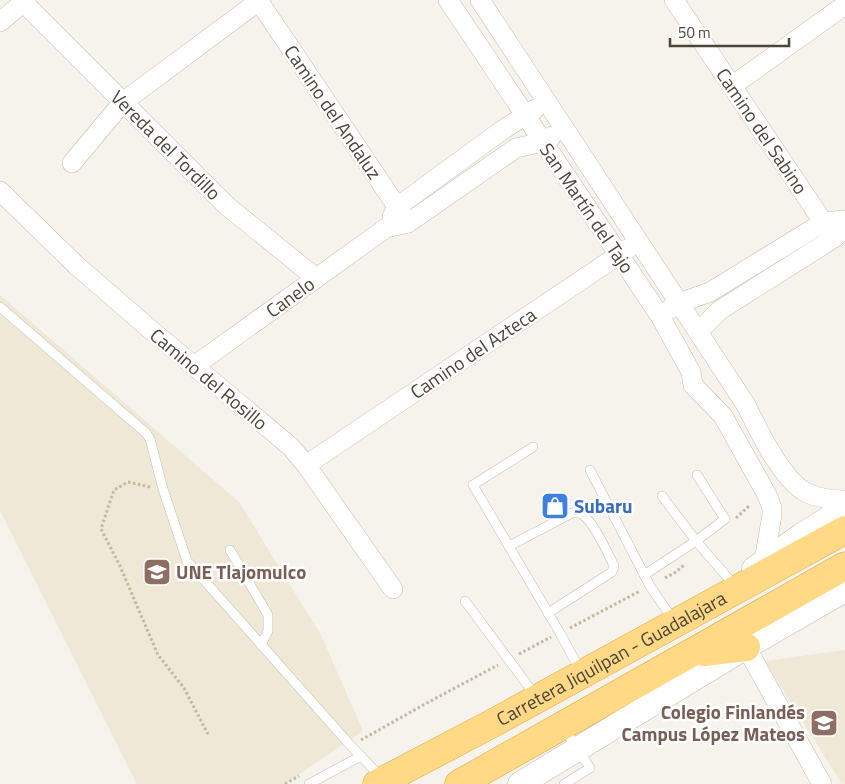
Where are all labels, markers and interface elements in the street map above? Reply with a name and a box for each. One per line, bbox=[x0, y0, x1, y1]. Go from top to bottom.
scale bar bbox=[670, 15, 789, 47]
text: 50 m bbox=[678, 21, 711, 44]
street label: Camino del Andaluz bbox=[278, 39, 389, 185]
street label: Camino del Sabino bbox=[709, 62, 815, 200]
street label: Vereda del Tordillo bbox=[105, 83, 228, 206]
street label: San Martín del Tajo bbox=[533, 137, 642, 279]
street label: Canelo bbox=[259, 269, 320, 324]
street label: Camino del Azteca bbox=[404, 299, 542, 406]
street label: Camino del Rosillo bbox=[144, 321, 275, 437]
shop icon: Subaru bbox=[540, 491, 570, 521]
place label: Subaru bbox=[574, 491, 632, 520]
school or university icon: UNE Tlajomulco bbox=[142, 557, 172, 587]
place label: UNE Tlajomulco bbox=[176, 557, 306, 586]
street label: Carretera Jiquilpan - Guadalajara bbox=[491, 583, 732, 733]
place label: Colegio Finlandés Campus López Mateos bbox=[621, 697, 805, 748]
school or university icon: Colegio Finlandés Campus López Mateos bbox=[809, 708, 839, 738]

